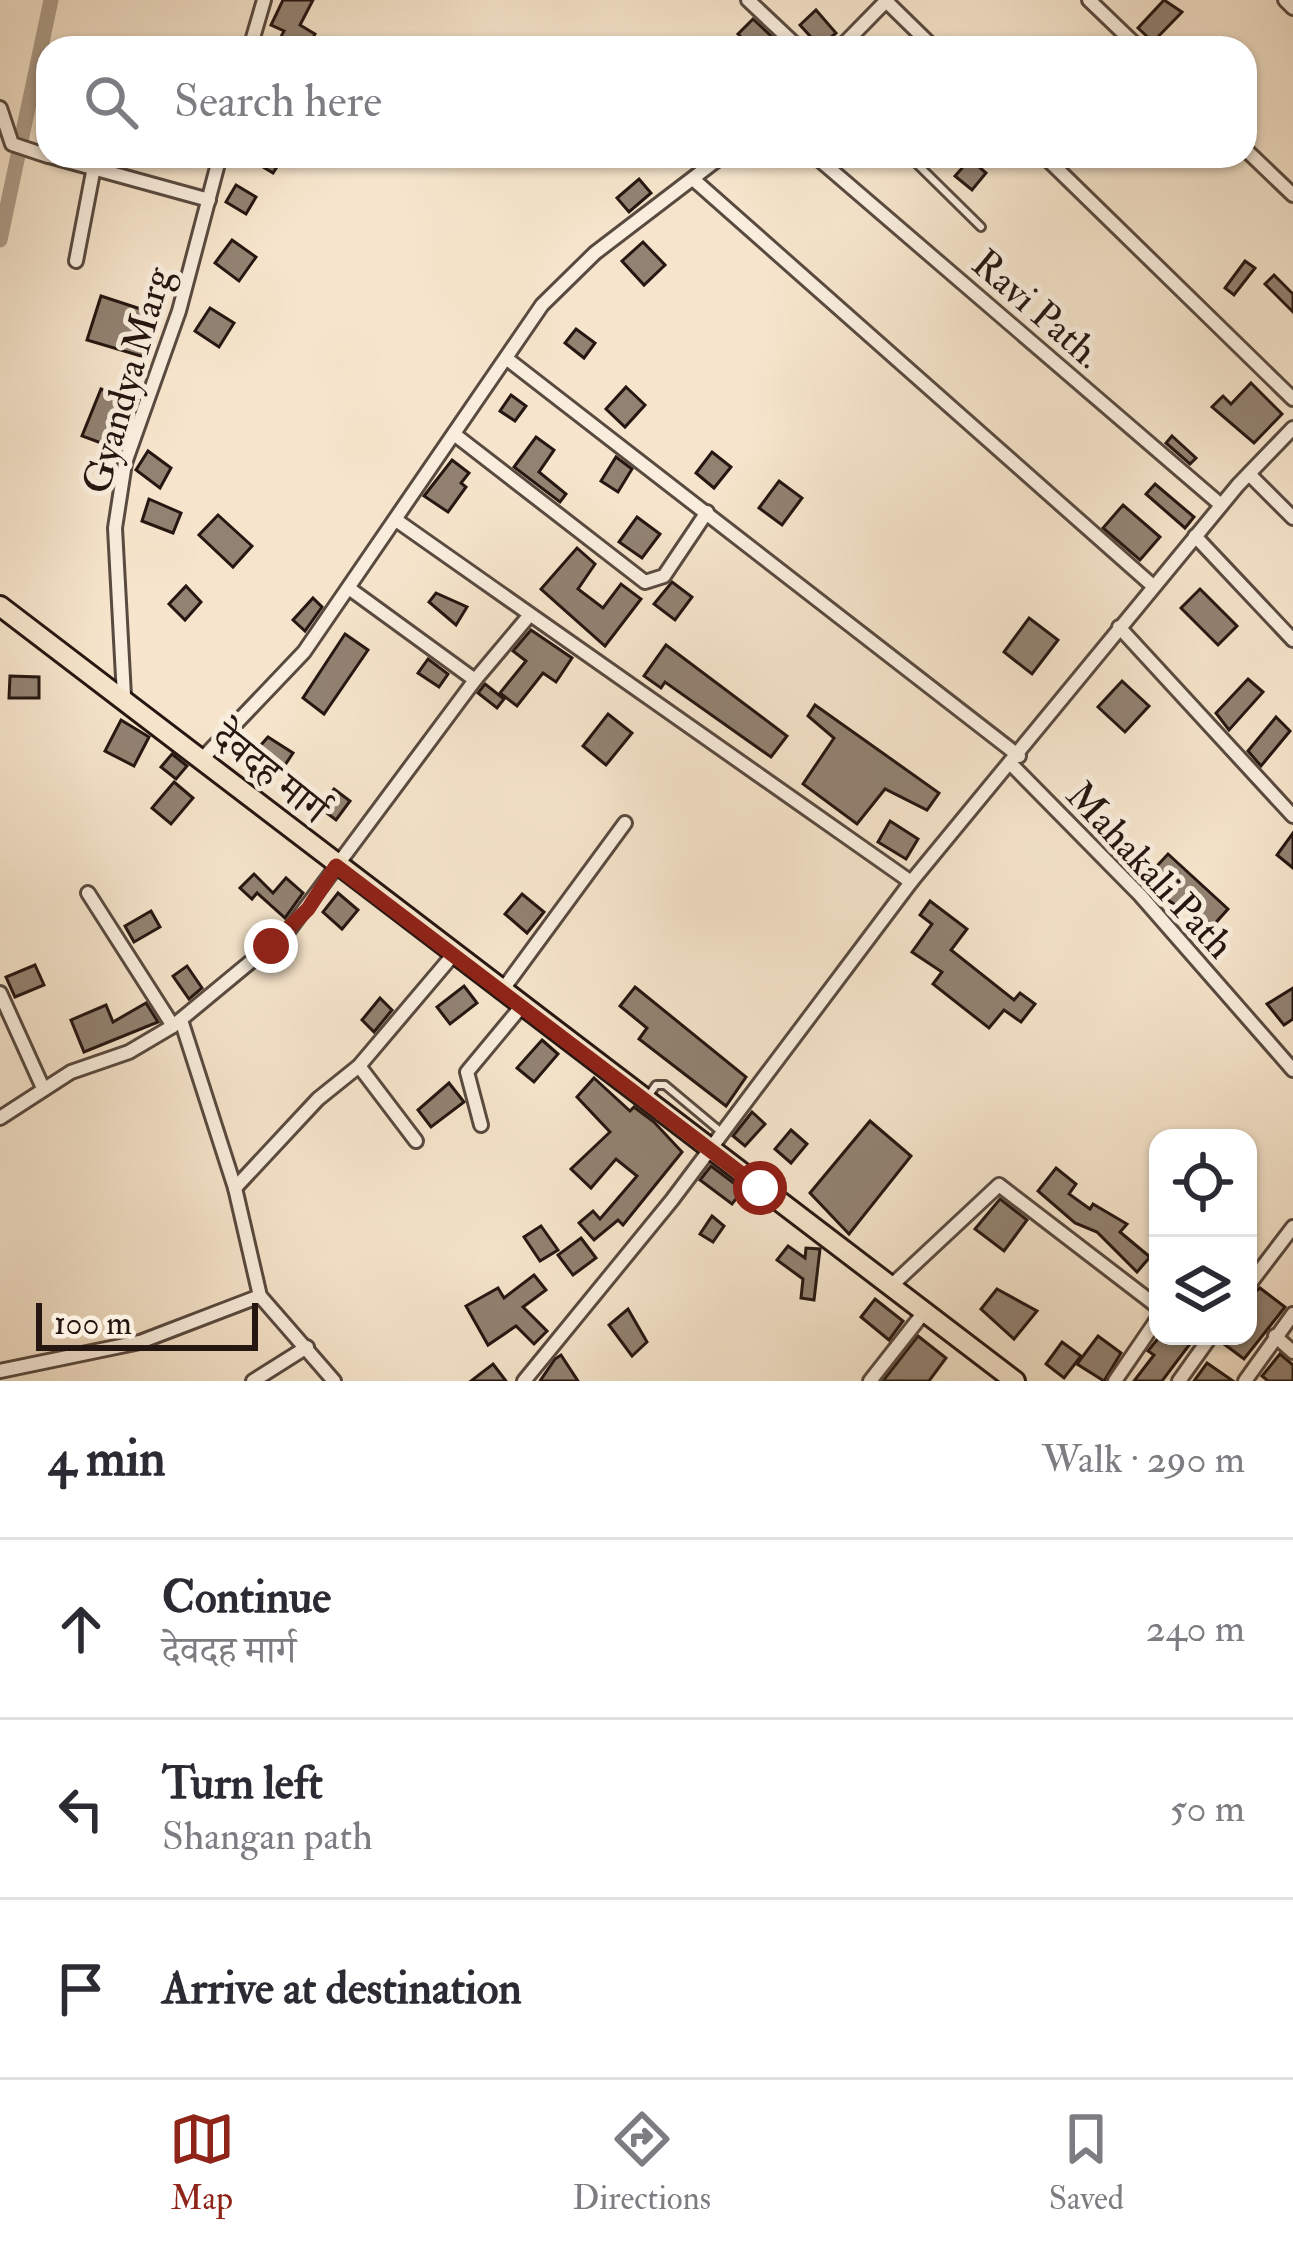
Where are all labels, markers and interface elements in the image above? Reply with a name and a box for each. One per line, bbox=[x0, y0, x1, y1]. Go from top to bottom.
search box bbox=[36, 36, 1257, 168]
icon: search bbox=[78, 69, 144, 135]
text: Search here bbox=[174, 74, 382, 130]
street label: Ravi Path. bbox=[962, 239, 1112, 379]
street label: Gyandya Marg bbox=[72, 261, 183, 499]
street label: देवदह मार्ग bbox=[201, 711, 340, 836]
street label: Mahakali Path bbox=[1056, 771, 1244, 969]
route end bbox=[244, 919, 298, 973]
map controls bbox=[1149, 1129, 1257, 1345]
button: locate bbox=[1149, 1129, 1257, 1237]
route start bbox=[733, 1161, 787, 1215]
button: layers bbox=[1149, 1237, 1257, 1345]
scale bar bbox=[36, 1297, 258, 1350]
text: 100 m bbox=[54, 1303, 132, 1344]
text: 4 min bbox=[48, 1427, 166, 1491]
text: Walk · 290 m bbox=[1042, 1435, 1245, 1484]
text: Continue bbox=[162, 1570, 331, 1626]
icon: ahead bbox=[48, 1596, 114, 1662]
text: 240 m bbox=[1146, 1604, 1245, 1653]
text: देवदह मार्ग bbox=[162, 1626, 296, 1675]
text: Turn left bbox=[162, 1756, 323, 1812]
icon: left bbox=[48, 1776, 114, 1842]
text: 50 m bbox=[1170, 1784, 1245, 1833]
text: Shangan path bbox=[162, 1812, 373, 1861]
icon: arrive bbox=[48, 1956, 114, 2022]
text: Arrive at destination bbox=[162, 1961, 522, 2017]
tab: Map bbox=[169, 2106, 235, 2219]
tab: Directions bbox=[573, 2106, 711, 2219]
tab: Saved bbox=[1049, 2106, 1124, 2219]

